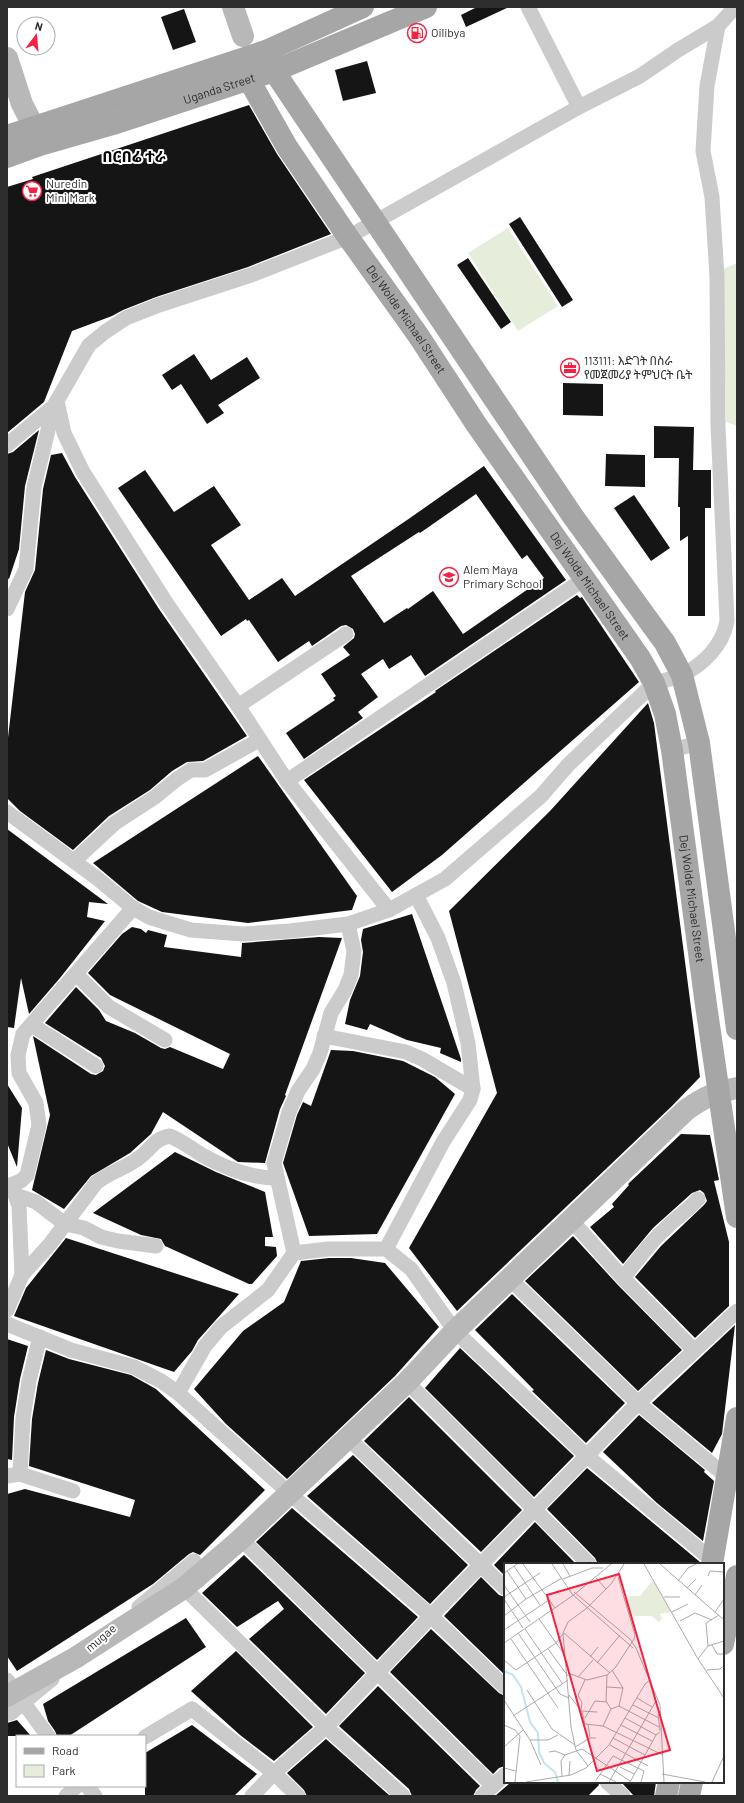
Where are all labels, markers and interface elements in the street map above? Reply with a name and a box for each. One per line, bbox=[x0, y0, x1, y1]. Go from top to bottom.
north arrow bbox=[16, 16, 56, 56]
text: N bbox=[34, 19, 44, 33]
fuel station icon: Oilibya bbox=[406, 22, 428, 44]
place label: Oilibya bbox=[431, 25, 465, 39]
street label: Uganda Street bbox=[181, 70, 257, 106]
district label: በርበሬ ተራ bbox=[102, 146, 166, 165]
place label: Nuredin Mini Mark bbox=[46, 176, 95, 204]
supermarket icon: Nuredin Mini Mark bbox=[21, 180, 43, 202]
street label: Dej Wolde Michael Street bbox=[364, 262, 449, 376]
place label: 113111: እድገት በስራ የመጀመሪያ ትምህርት ቤት bbox=[584, 353, 693, 381]
office icon: 113111: እድገት በስራ የመጀመሪያ ትምህርት ቤት bbox=[559, 357, 581, 379]
street label: Dej Wolde Michael Street bbox=[548, 529, 633, 642]
place label: Alem Maya Primary School bbox=[463, 562, 542, 590]
school or university icon: Alem Maya Primary School bbox=[438, 566, 460, 588]
street label: Dej Wolde Michael Street bbox=[677, 834, 708, 963]
inset map bbox=[504, 1563, 724, 1783]
street label: mugae bbox=[82, 1621, 118, 1654]
legend bbox=[16, 1735, 146, 1787]
text: Road bbox=[52, 1743, 79, 1757]
text: Park bbox=[52, 1763, 76, 1777]

